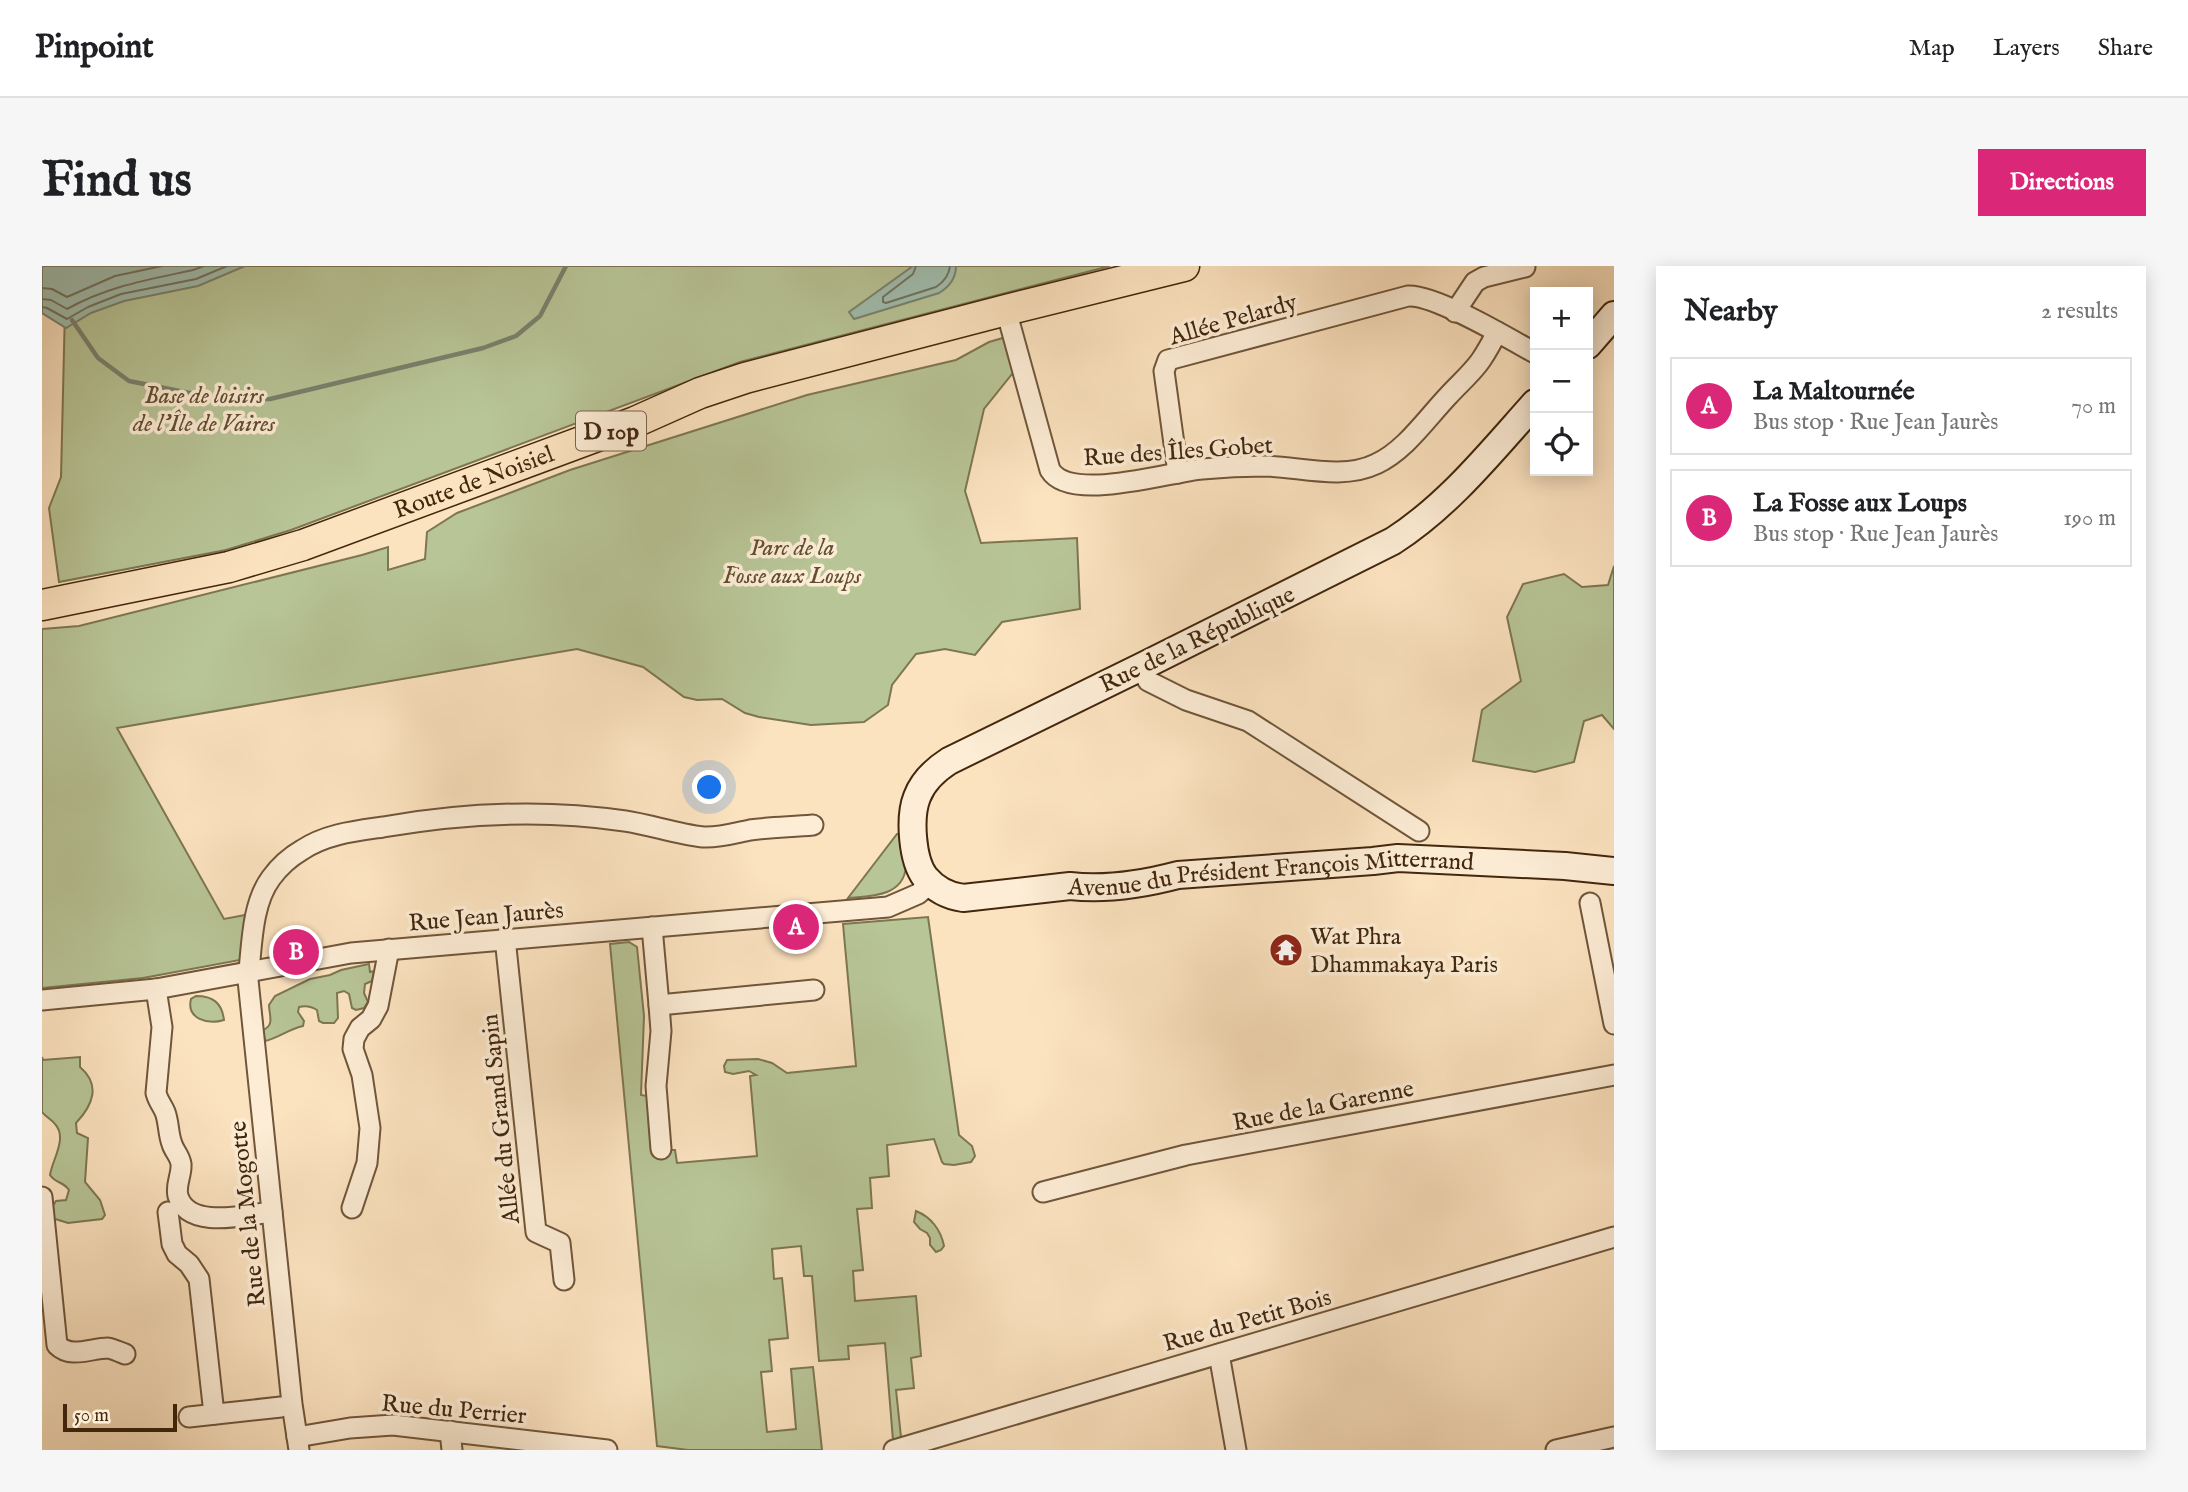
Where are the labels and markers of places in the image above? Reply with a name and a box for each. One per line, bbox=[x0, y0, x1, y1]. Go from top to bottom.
pin: A bbox=[773, 901, 819, 953]
place label: Wat Phra Dhammakaya Paris bbox=[1310, 922, 1498, 981]
pin: B bbox=[273, 926, 319, 978]
temple icon: Wat Phra Dhammakaya Paris bbox=[1267, 931, 1305, 969]

